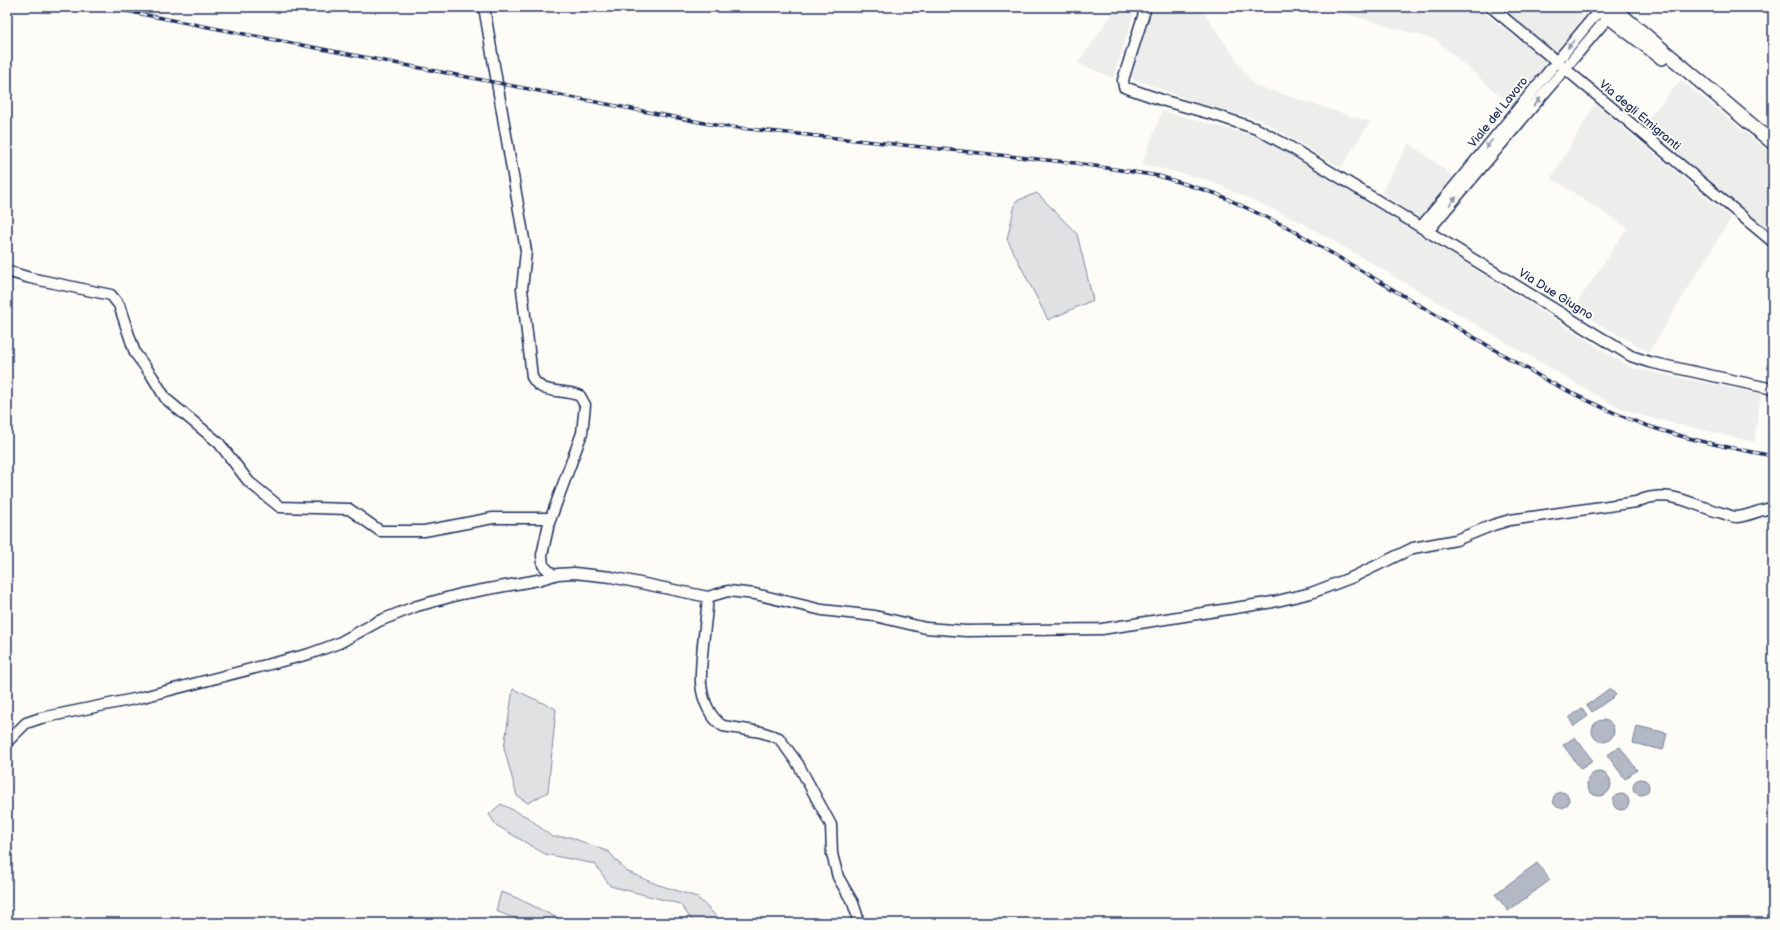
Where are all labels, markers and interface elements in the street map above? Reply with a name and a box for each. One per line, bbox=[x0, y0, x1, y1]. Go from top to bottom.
one-way arrow bbox=[1567, 39, 1576, 49]
street label: Viale del Lavoro bbox=[1465, 74, 1532, 151]
street label: Via degli Emigranti bbox=[1596, 77, 1684, 154]
one-way arrow bbox=[1532, 96, 1541, 107]
one-way arrow bbox=[1484, 139, 1493, 150]
one-way arrow bbox=[1449, 196, 1458, 207]
street label: Via Due Giugno bbox=[1516, 266, 1596, 323]

